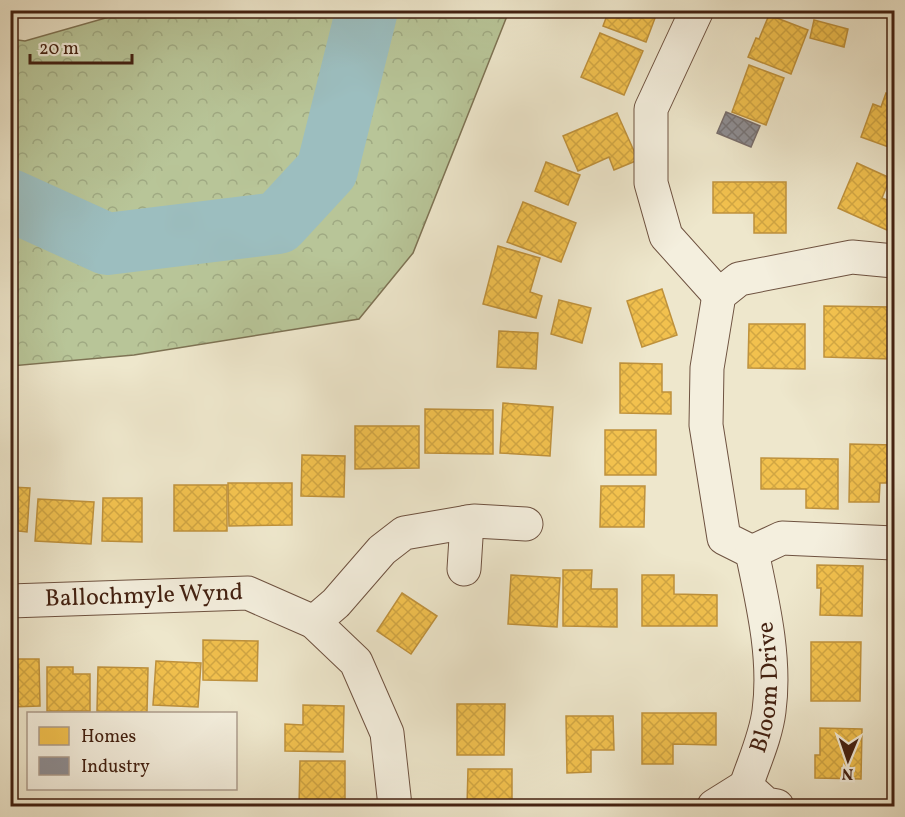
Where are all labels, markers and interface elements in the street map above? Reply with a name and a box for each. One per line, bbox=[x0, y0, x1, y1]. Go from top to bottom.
scale bar bbox=[30, 27, 132, 65]
text: 20 m bbox=[39, 37, 79, 62]
street label: Ballochmyle Wynd bbox=[44, 576, 244, 617]
street label: Bloom Drive bbox=[742, 619, 788, 758]
legend bbox=[27, 712, 237, 790]
text: Homes bbox=[81, 725, 136, 750]
north arrow bbox=[818, 730, 878, 790]
text: Industry bbox=[81, 755, 150, 780]
text: N bbox=[841, 762, 854, 784]

